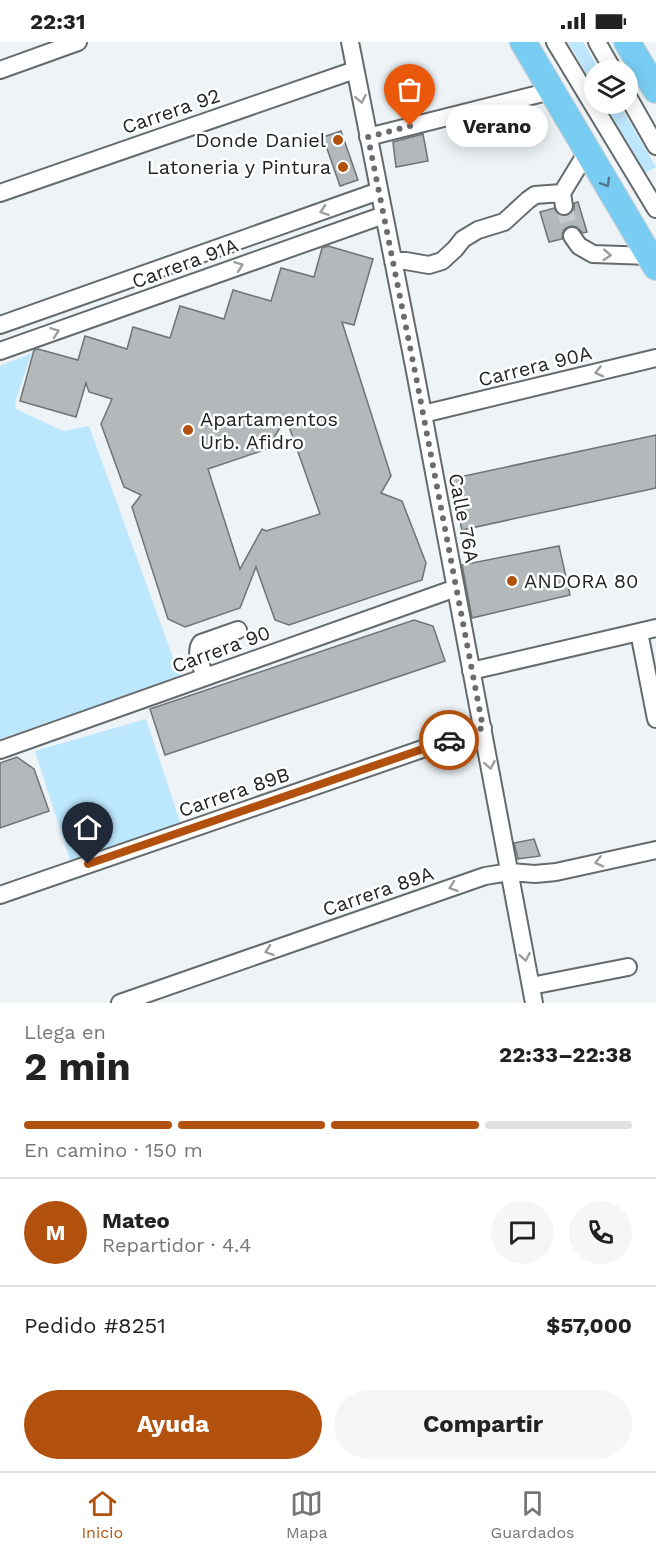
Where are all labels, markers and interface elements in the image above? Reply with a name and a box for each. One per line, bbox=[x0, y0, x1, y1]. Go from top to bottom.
text: 22:31 bbox=[30, 9, 85, 34]
map controls bbox=[584, 60, 638, 114]
button: layers bbox=[584, 60, 638, 114]
pin bbox=[384, 64, 435, 126]
icon: bag bbox=[393, 73, 426, 106]
street label: Carrera 92 bbox=[119, 83, 223, 139]
one-way arrow bbox=[354, 94, 367, 104]
callout: Verano bbox=[446, 105, 548, 147]
text: Verano bbox=[463, 114, 531, 138]
place label: Donde Daniel bbox=[195, 128, 326, 152]
marker: Donde Daniel bbox=[331, 133, 345, 147]
place label: Latoneria y Pintura bbox=[147, 155, 331, 179]
marker: Latoneria y Pintura bbox=[336, 160, 350, 174]
one-way arrow bbox=[598, 177, 610, 187]
one-way arrow bbox=[319, 203, 330, 216]
street label: Carrera 91A bbox=[129, 233, 241, 293]
one-way arrow bbox=[603, 249, 612, 262]
one-way arrow bbox=[233, 261, 244, 274]
one-way arrow bbox=[49, 326, 60, 339]
street label: Carrera 90A bbox=[476, 340, 594, 392]
one-way arrow bbox=[594, 364, 604, 377]
place label: Apartamentos Urb. Afidro bbox=[200, 407, 338, 454]
marker: Apartamentos Urb. Afidro bbox=[181, 423, 195, 437]
street label: Calle 76A bbox=[444, 471, 484, 565]
place label: ANDORA 80 bbox=[524, 569, 639, 593]
marker: ANDORA 80 bbox=[505, 574, 519, 588]
street label: Carrera 90 bbox=[169, 620, 273, 678]
courier bbox=[419, 710, 479, 770]
icon: car bbox=[433, 724, 466, 757]
one-way arrow bbox=[483, 760, 495, 770]
street label: Carrera 89B bbox=[175, 762, 293, 822]
pin bbox=[62, 802, 113, 864]
icon: home bbox=[71, 811, 104, 844]
one-way arrow bbox=[594, 855, 604, 868]
street label: Carrera 89A bbox=[319, 861, 437, 921]
one-way arrow bbox=[448, 879, 459, 892]
one-way arrow bbox=[264, 944, 275, 956]
one-way arrow bbox=[519, 952, 531, 961]
text: Llega en bbox=[24, 1020, 106, 1044]
text: 22:33–22:38 bbox=[499, 1042, 632, 1067]
text: 2 min bbox=[24, 1044, 131, 1089]
text: En camino · 150 m bbox=[24, 1138, 203, 1162]
button: chat bbox=[491, 1201, 554, 1264]
button: phone bbox=[569, 1201, 632, 1264]
text: Mateo bbox=[102, 1208, 170, 1233]
text: M bbox=[45, 1220, 66, 1245]
text: Repartidor · 4.4 bbox=[102, 1233, 251, 1257]
text: Pedido #8251 bbox=[24, 1313, 166, 1338]
text: $57,000 bbox=[546, 1313, 632, 1338]
button: Ayuda bbox=[24, 1390, 322, 1459]
button: Compartir bbox=[334, 1390, 632, 1459]
tab: Inicio bbox=[81, 1487, 123, 1542]
tab: Mapa bbox=[286, 1487, 328, 1542]
tab: Guardados bbox=[491, 1487, 575, 1542]

